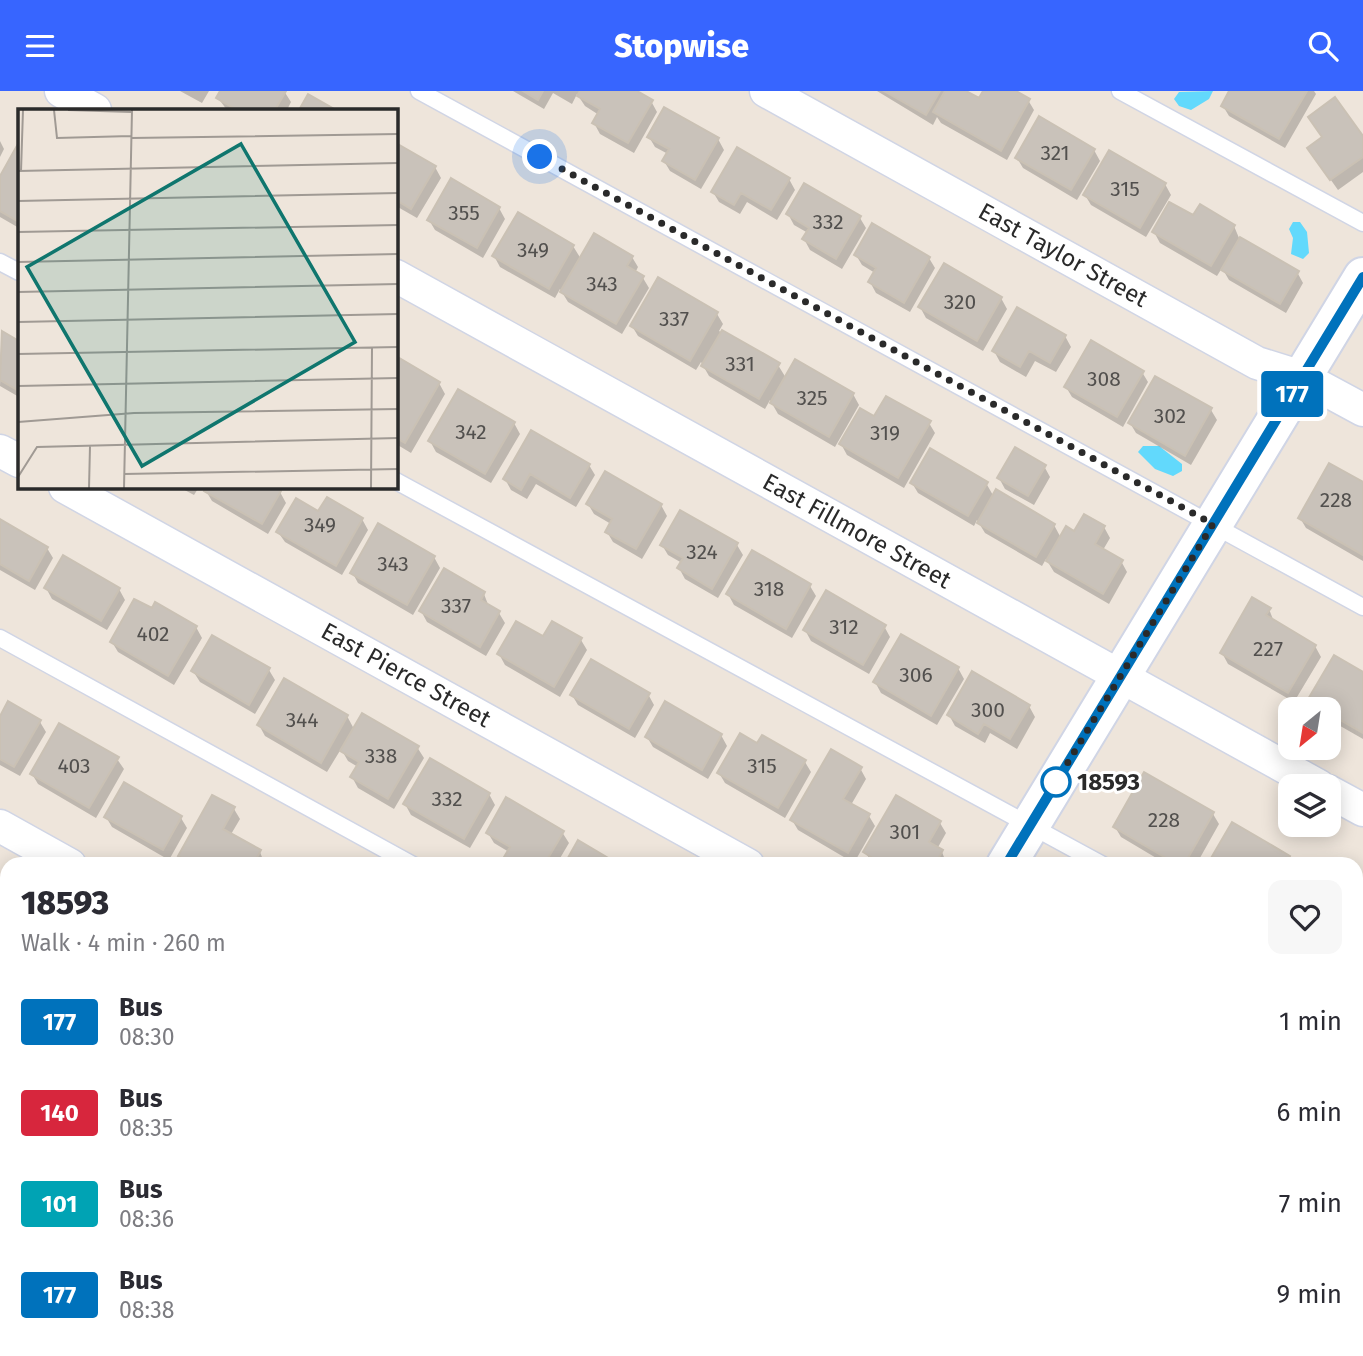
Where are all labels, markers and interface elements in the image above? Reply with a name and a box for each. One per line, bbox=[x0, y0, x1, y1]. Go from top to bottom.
icon: menu bbox=[21, 27, 59, 65]
text: Stopwise bbox=[614, 27, 749, 65]
icon: search bbox=[1304, 27, 1342, 65]
inset map bbox=[18, 109, 397, 488]
your location bbox=[522, 139, 557, 174]
house number: 321 bbox=[1040, 140, 1070, 166]
house number: 315 bbox=[1110, 176, 1140, 202]
street label: East Taylor Street bbox=[974, 197, 1153, 313]
house number: 355 bbox=[448, 200, 480, 226]
house number: 332 bbox=[812, 209, 844, 235]
house number: 349 bbox=[517, 237, 549, 263]
house number: 343 bbox=[586, 271, 618, 297]
house number: 320 bbox=[944, 289, 976, 315]
house number: 337 bbox=[659, 306, 689, 332]
house number: 331 bbox=[725, 351, 755, 377]
house number: 308 bbox=[1087, 366, 1121, 392]
line badge: 177 bbox=[1252, 371, 1332, 417]
text: 177 bbox=[1275, 380, 1309, 408]
house number: 325 bbox=[796, 385, 828, 411]
house number: 302 bbox=[1154, 403, 1186, 429]
house number: 342 bbox=[455, 419, 487, 445]
house number: 319 bbox=[870, 420, 900, 446]
street label: East Fillmore Street bbox=[758, 468, 956, 595]
house number: 228 bbox=[1320, 487, 1352, 513]
house number: 349 bbox=[304, 512, 336, 538]
house number: 324 bbox=[686, 539, 718, 565]
house number: 343 bbox=[377, 551, 409, 577]
house number: 318 bbox=[754, 576, 784, 602]
house number: 337 bbox=[441, 593, 471, 619]
house number: 312 bbox=[829, 614, 859, 640]
street label: East Pierce Street bbox=[316, 617, 496, 733]
house number: 402 bbox=[136, 621, 170, 647]
house number: 227 bbox=[1253, 636, 1283, 662]
house number: 306 bbox=[899, 662, 933, 688]
house number: 300 bbox=[971, 697, 1005, 723]
north arrow bbox=[1278, 697, 1340, 759]
map controls bbox=[1278, 697, 1341, 837]
house number: 344 bbox=[286, 707, 318, 733]
house number: 338 bbox=[365, 743, 397, 769]
house number: 403 bbox=[57, 753, 91, 779]
house number: 315 bbox=[747, 753, 777, 779]
marker: 18593 bbox=[1041, 767, 1071, 797]
place label: 18593 bbox=[1077, 768, 1140, 796]
button: layers bbox=[1278, 774, 1341, 837]
house number: 332 bbox=[431, 786, 463, 812]
house number: 228 bbox=[1148, 807, 1180, 833]
house number: 301 bbox=[890, 819, 920, 845]
button: heart bbox=[1268, 880, 1342, 954]
text: 18593 bbox=[21, 883, 109, 923]
text: Walk · 4 min · 260 m bbox=[21, 929, 226, 957]
text: Bus bbox=[119, 992, 162, 1023]
text: 1 min bbox=[1279, 1006, 1342, 1037]
text: 177 bbox=[43, 1008, 76, 1036]
text: 08:30 bbox=[119, 1023, 175, 1051]
text: Bus bbox=[119, 1083, 162, 1114]
text: 6 min bbox=[1276, 1097, 1342, 1128]
text: 140 bbox=[40, 1099, 79, 1127]
text: 08:35 bbox=[119, 1114, 173, 1142]
text: Bus bbox=[119, 1174, 162, 1205]
text: 7 min bbox=[1279, 1188, 1342, 1219]
text: 101 bbox=[42, 1190, 77, 1218]
text: 08:36 bbox=[119, 1205, 174, 1233]
text: Bus bbox=[119, 1265, 162, 1296]
text: 9 min bbox=[1277, 1279, 1342, 1310]
text: 177 bbox=[43, 1281, 76, 1309]
text: 08:38 bbox=[119, 1296, 174, 1324]

